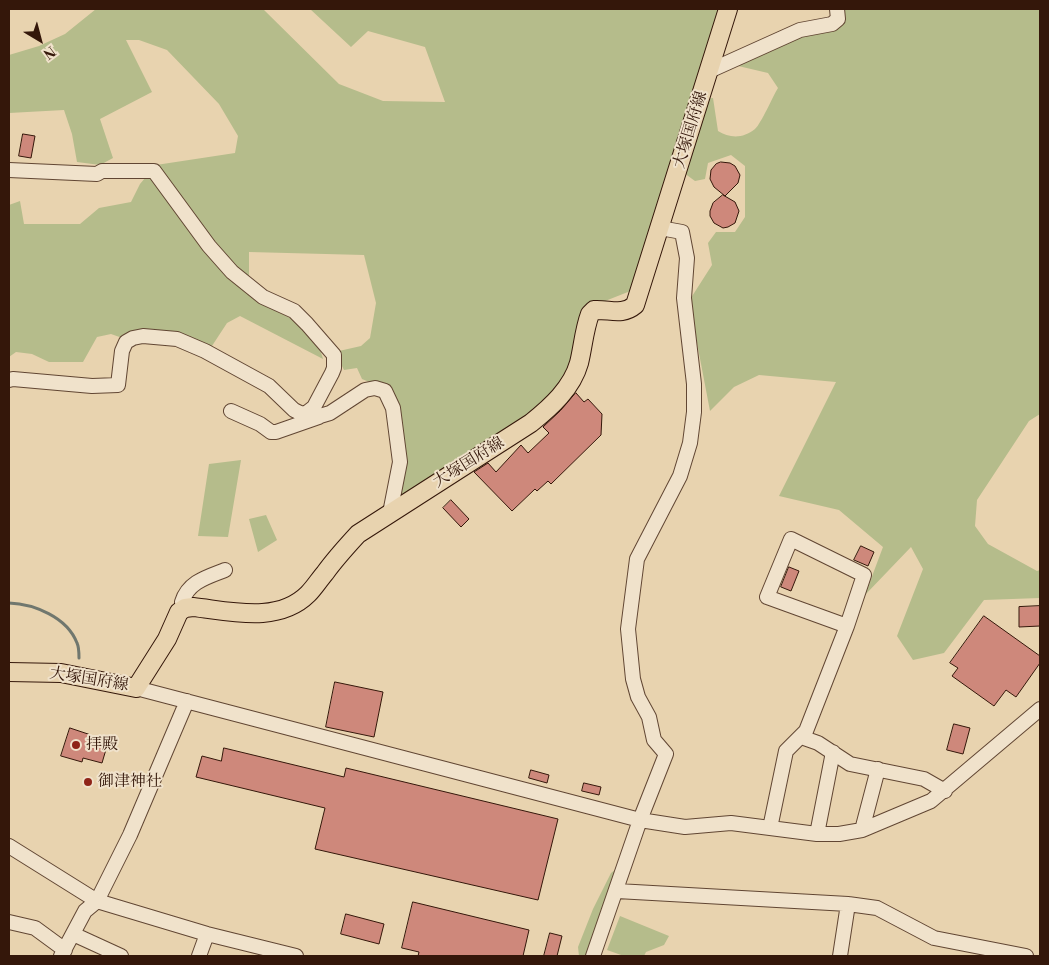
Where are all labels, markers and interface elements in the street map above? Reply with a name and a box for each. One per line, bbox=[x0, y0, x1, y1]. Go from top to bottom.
north arrow bbox=[15, 15, 65, 65]
text: N bbox=[39, 41, 59, 62]
street label: 大塚国府線 bbox=[670, 89, 712, 171]
street label: 大塚国府線 bbox=[430, 434, 508, 492]
street label: 大塚国府線 bbox=[48, 664, 130, 696]
place label: 拝殿 bbox=[86, 735, 118, 755]
marker: 拝殿 bbox=[70, 739, 82, 751]
place label: 御津神社 bbox=[98, 772, 162, 792]
marker: 御津神社 bbox=[82, 776, 94, 788]

